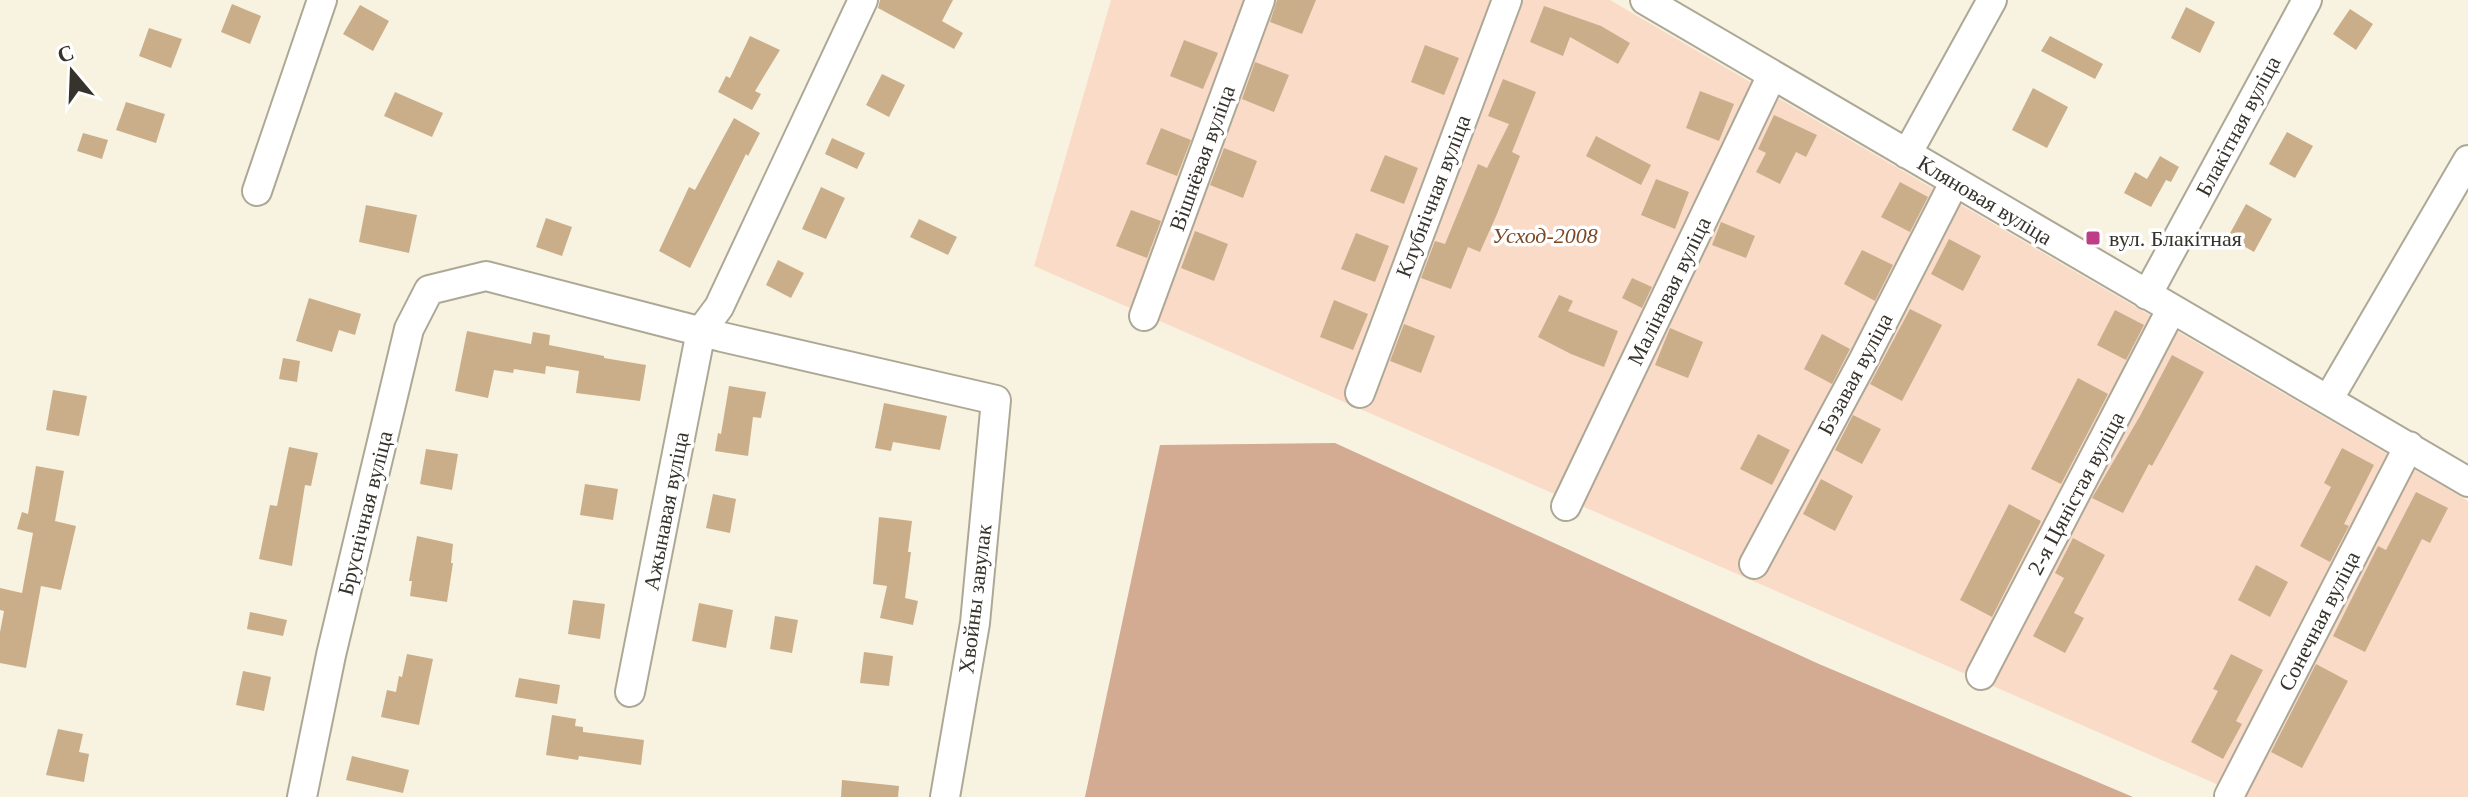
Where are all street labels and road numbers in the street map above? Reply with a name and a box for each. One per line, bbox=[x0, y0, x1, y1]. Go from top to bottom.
street label: Блакітная вуліца bbox=[2191, 52, 2286, 200]
street label: Вішнёвая вуліца bbox=[1164, 82, 1240, 234]
street label: Клубнічная вуліца bbox=[1391, 111, 1476, 281]
street label: Кляновая вуліца bbox=[1913, 150, 2057, 250]
street label: Малінавая вуліца bbox=[1622, 213, 1716, 369]
street label: Бэзавая вуліца bbox=[1812, 309, 1898, 439]
street label: 2-я Цяністая вуліца bbox=[2022, 407, 2130, 579]
street label: Бруснічная вуліца bbox=[332, 428, 398, 598]
street label: Ажынавая вуліца bbox=[638, 429, 694, 592]
street label: Хвойны завулак bbox=[953, 522, 997, 675]
street label: Сонечная вуліца bbox=[2273, 547, 2365, 695]

